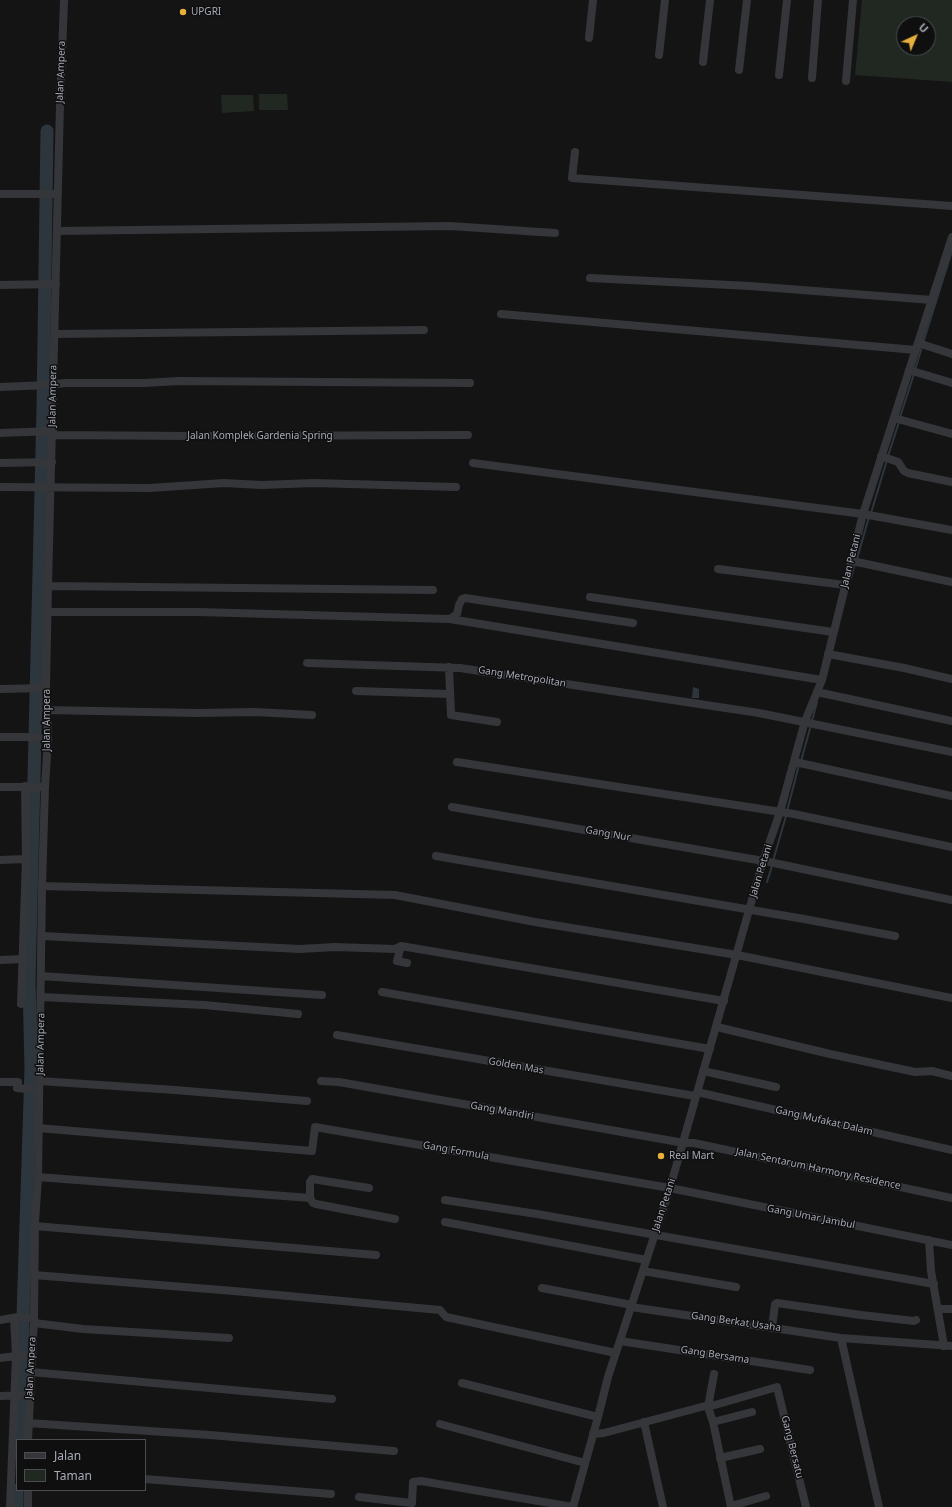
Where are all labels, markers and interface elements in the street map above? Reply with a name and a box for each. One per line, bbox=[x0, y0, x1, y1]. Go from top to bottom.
place label: UPGRI bbox=[191, 6, 221, 18]
marker: UPGRI bbox=[178, 7, 188, 17]
north arrow bbox=[896, 16, 936, 56]
text: U bbox=[916, 19, 932, 36]
street label: Jalan Ampera bbox=[54, 41, 68, 103]
street label: Jalan Ampera bbox=[46, 365, 60, 427]
street label: Jalan Komplek Gardenia Spring bbox=[187, 430, 333, 442]
street label: Jalan Petani bbox=[839, 533, 863, 589]
street label: Gang Metropolitan bbox=[477, 664, 567, 690]
street label: Jalan Ampera bbox=[41, 689, 53, 751]
street label: Gang Nur bbox=[584, 824, 632, 844]
street label: Jalan Petani bbox=[747, 843, 775, 899]
street label: Jalan Ampera bbox=[34, 1013, 48, 1075]
street label: Golden Mas bbox=[487, 1055, 545, 1077]
street label: Gang Mandiri bbox=[469, 1100, 535, 1122]
street label: Gang Mufakat Dalam bbox=[774, 1104, 874, 1138]
street label: Gang Formula bbox=[422, 1139, 490, 1163]
street label: Jalan Sentarum Harmony Residence bbox=[735, 1146, 901, 1192]
place label: Real Mart bbox=[669, 1150, 714, 1162]
marker: Real Mart bbox=[656, 1151, 666, 1161]
street label: Jalan Petani bbox=[650, 1177, 678, 1233]
street label: Gang Umar Jambul bbox=[766, 1203, 856, 1231]
street label: Gang Berkat Usaha bbox=[690, 1310, 782, 1334]
street label: Jalan Ampera bbox=[23, 1337, 39, 1399]
street label: Gang Bersama bbox=[680, 1344, 750, 1366]
street label: Gang Bersatu bbox=[778, 1414, 806, 1480]
legend bbox=[16, 1439, 146, 1491]
text: Jalan bbox=[54, 1447, 81, 1464]
text: Taman bbox=[54, 1467, 92, 1484]

